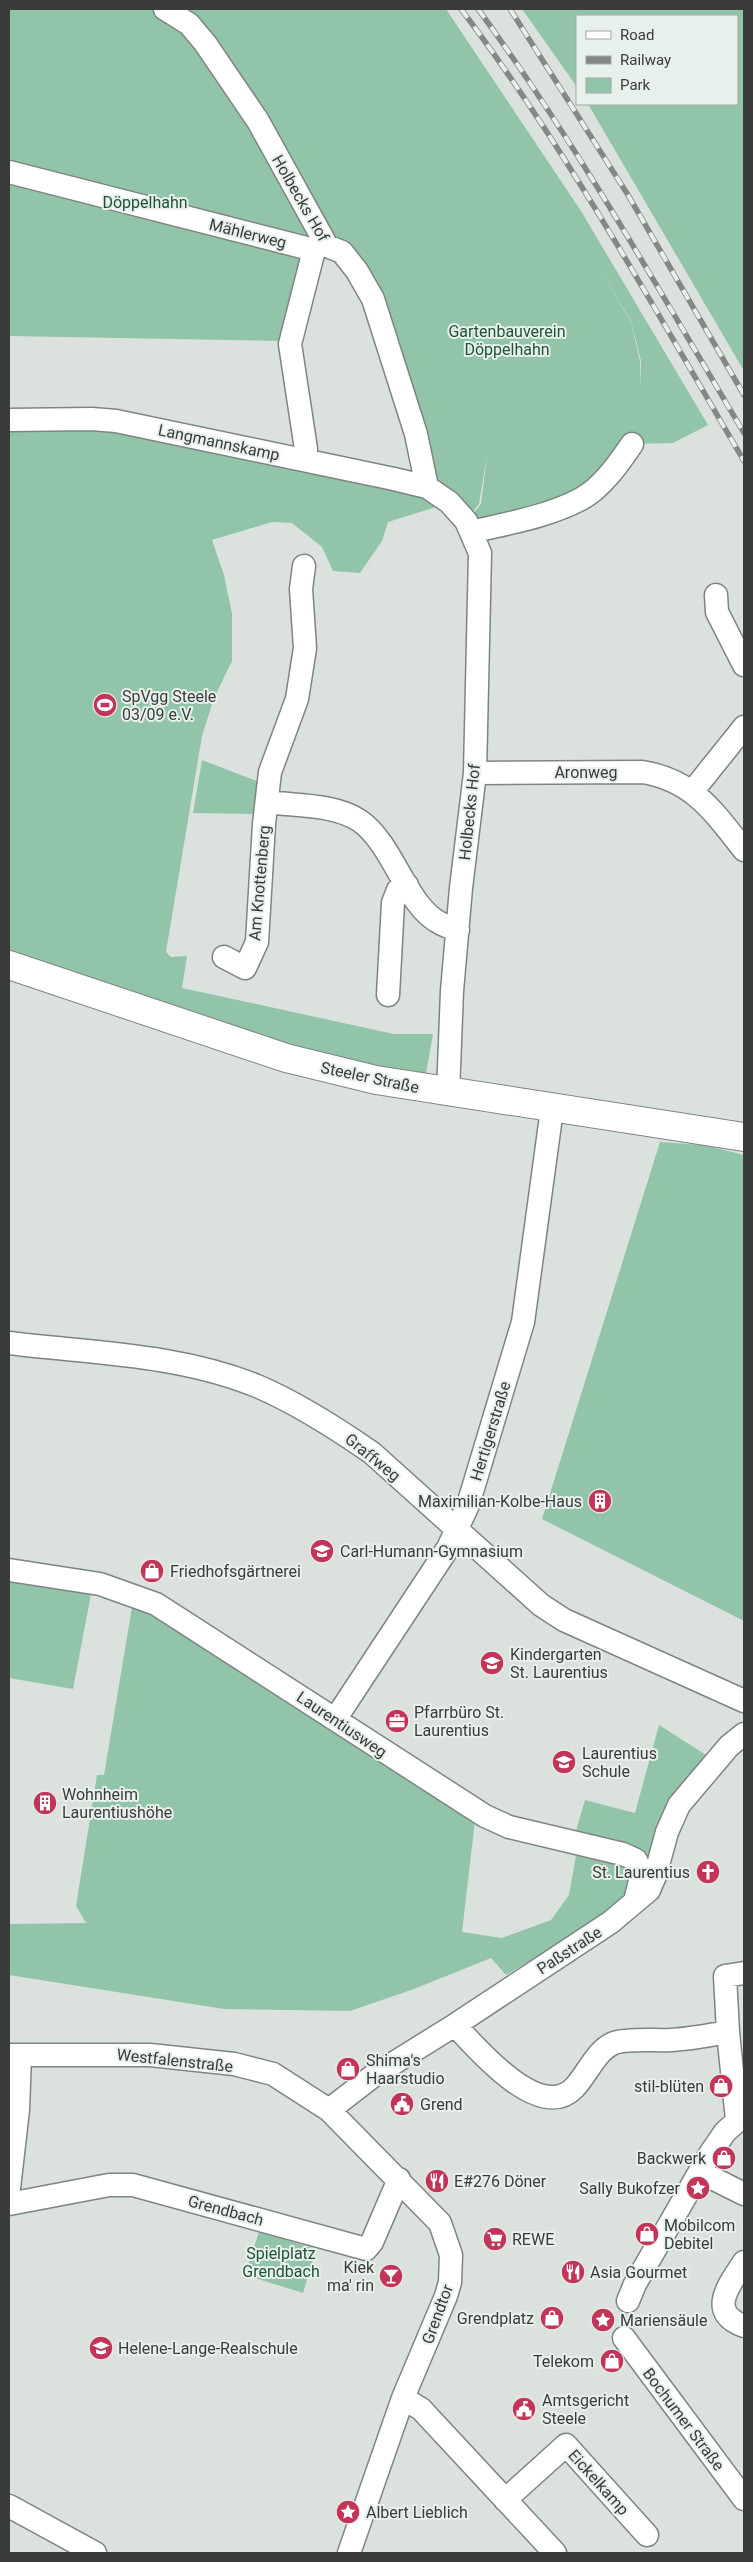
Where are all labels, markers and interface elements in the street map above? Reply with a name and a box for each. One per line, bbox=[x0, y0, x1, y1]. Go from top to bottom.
legend bbox=[576, 15, 738, 105]
text: Road bbox=[620, 26, 654, 44]
text: Railway bbox=[620, 51, 671, 69]
text: Park bbox=[620, 76, 651, 94]
street label: Holbecks Hof bbox=[268, 152, 333, 245]
park label: Döppelhahn bbox=[102, 193, 188, 212]
street label: Mählerweg bbox=[207, 215, 288, 252]
park label: Gartenbauverein Döppelhahn bbox=[448, 322, 566, 359]
street label: Langmannskamp bbox=[156, 420, 281, 465]
place label: SpVgg Steele 03/09 e.V. bbox=[122, 687, 216, 724]
sports icon: SpVgg Steele 03/09 e.V. bbox=[92, 692, 118, 718]
street label: Holbecks Hof bbox=[455, 763, 484, 861]
street label: Aronweg bbox=[554, 763, 618, 782]
street label: Am Knottenberg bbox=[245, 825, 274, 942]
street label: Steeler Straße bbox=[319, 1058, 421, 1097]
street label: Hertigerstraße bbox=[466, 1379, 515, 1483]
street label: Graffweg bbox=[341, 1429, 404, 1485]
building icon: Maximilian-Kolbe-Haus bbox=[587, 1488, 613, 1514]
place label: Maximilian-Kolbe-Haus bbox=[418, 1492, 582, 1511]
school or university icon: Carl-Humann-Gymnasium bbox=[309, 1538, 335, 1564]
place label: Carl-Humann-Gymnasium bbox=[340, 1542, 523, 1561]
shop icon: Friedhofsgärtnerei bbox=[139, 1558, 165, 1584]
place label: Friedhofsgärtnerei bbox=[170, 1562, 301, 1581]
place label: Kindergarten St. Laurentius bbox=[510, 1645, 608, 1682]
school or university icon: Kindergarten St. Laurentius bbox=[479, 1650, 505, 1676]
street label: Laurentiusweg bbox=[293, 1687, 390, 1761]
place label: Pfarrbüro St. Laurentius bbox=[414, 1703, 504, 1740]
office icon: Pfarrbüro St. Laurentius bbox=[384, 1708, 410, 1734]
place label: Laurentius Schule bbox=[582, 1744, 657, 1781]
school or university icon: Laurentius Schule bbox=[551, 1749, 577, 1775]
place label: Wohnheim Laurentiushöhe bbox=[62, 1785, 172, 1822]
building icon: Wohnheim Laurentiushöhe bbox=[32, 1790, 58, 1816]
church icon: St. Laurentius bbox=[695, 1859, 721, 1885]
place label: St. Laurentius bbox=[592, 1863, 690, 1882]
street label: Paßstraße bbox=[533, 1922, 605, 1978]
street label: Westfalenstraße bbox=[116, 2045, 234, 2076]
place label: Shima's Haarstudio bbox=[366, 2051, 445, 2088]
shop icon: Shima's Haarstudio bbox=[335, 2056, 361, 2082]
shop icon: stil-blüten bbox=[708, 2073, 734, 2099]
place label: stil-blüten bbox=[634, 2077, 704, 2096]
public building icon: Grend bbox=[389, 2091, 415, 2117]
place label: Grend bbox=[420, 2095, 463, 2114]
shop icon: Backwerk bbox=[711, 2145, 737, 2171]
place label: Backwerk bbox=[637, 2149, 707, 2168]
restaurant icon: E#276 Döner bbox=[424, 2168, 450, 2194]
place label: E#276 Döner bbox=[454, 2172, 547, 2191]
place icon: Sally Bukofzer bbox=[685, 2175, 711, 2201]
place label: Sally Bukofzer bbox=[579, 2179, 681, 2198]
street label: Grendbach bbox=[186, 2191, 266, 2230]
place label: Mobilcom Debitel bbox=[664, 2216, 735, 2253]
shop icon: Mobilcom Debitel bbox=[634, 2221, 660, 2247]
supermarket icon: REWE bbox=[482, 2226, 508, 2252]
place label: REWE bbox=[512, 2230, 554, 2249]
park label: Spielplatz Grendbach bbox=[242, 2244, 320, 2281]
place label: Kiek ma' rin bbox=[327, 2258, 375, 2295]
restaurant icon: Asia Gourmet bbox=[560, 2259, 586, 2285]
bar icon: Kiek ma' rin bbox=[378, 2263, 404, 2289]
place label: Asia Gourmet bbox=[590, 2263, 687, 2282]
street label: Grendtor bbox=[418, 2281, 457, 2347]
shop icon: Grendplatz bbox=[539, 2305, 565, 2331]
place icon: Mariensäule bbox=[590, 2307, 616, 2333]
place label: Grendplatz bbox=[457, 2309, 534, 2328]
place label: Mariensäule bbox=[620, 2311, 707, 2330]
school or university icon: Helene-Lange-Realschule bbox=[88, 2335, 114, 2361]
place label: Helene-Lange-Realschule bbox=[118, 2339, 298, 2358]
shop icon: Telekom bbox=[599, 2348, 625, 2374]
place label: Telekom bbox=[533, 2352, 594, 2371]
street label: Bochumer Straße bbox=[639, 2364, 728, 2474]
place label: Amtsgericht Steele bbox=[542, 2391, 629, 2428]
public building icon: Amtsgericht Steele bbox=[511, 2396, 537, 2422]
street label: Eickelkamp bbox=[564, 2446, 633, 2519]
place icon: Albert Lieblich bbox=[335, 2499, 361, 2525]
place label: Albert Lieblich bbox=[366, 2503, 468, 2522]

